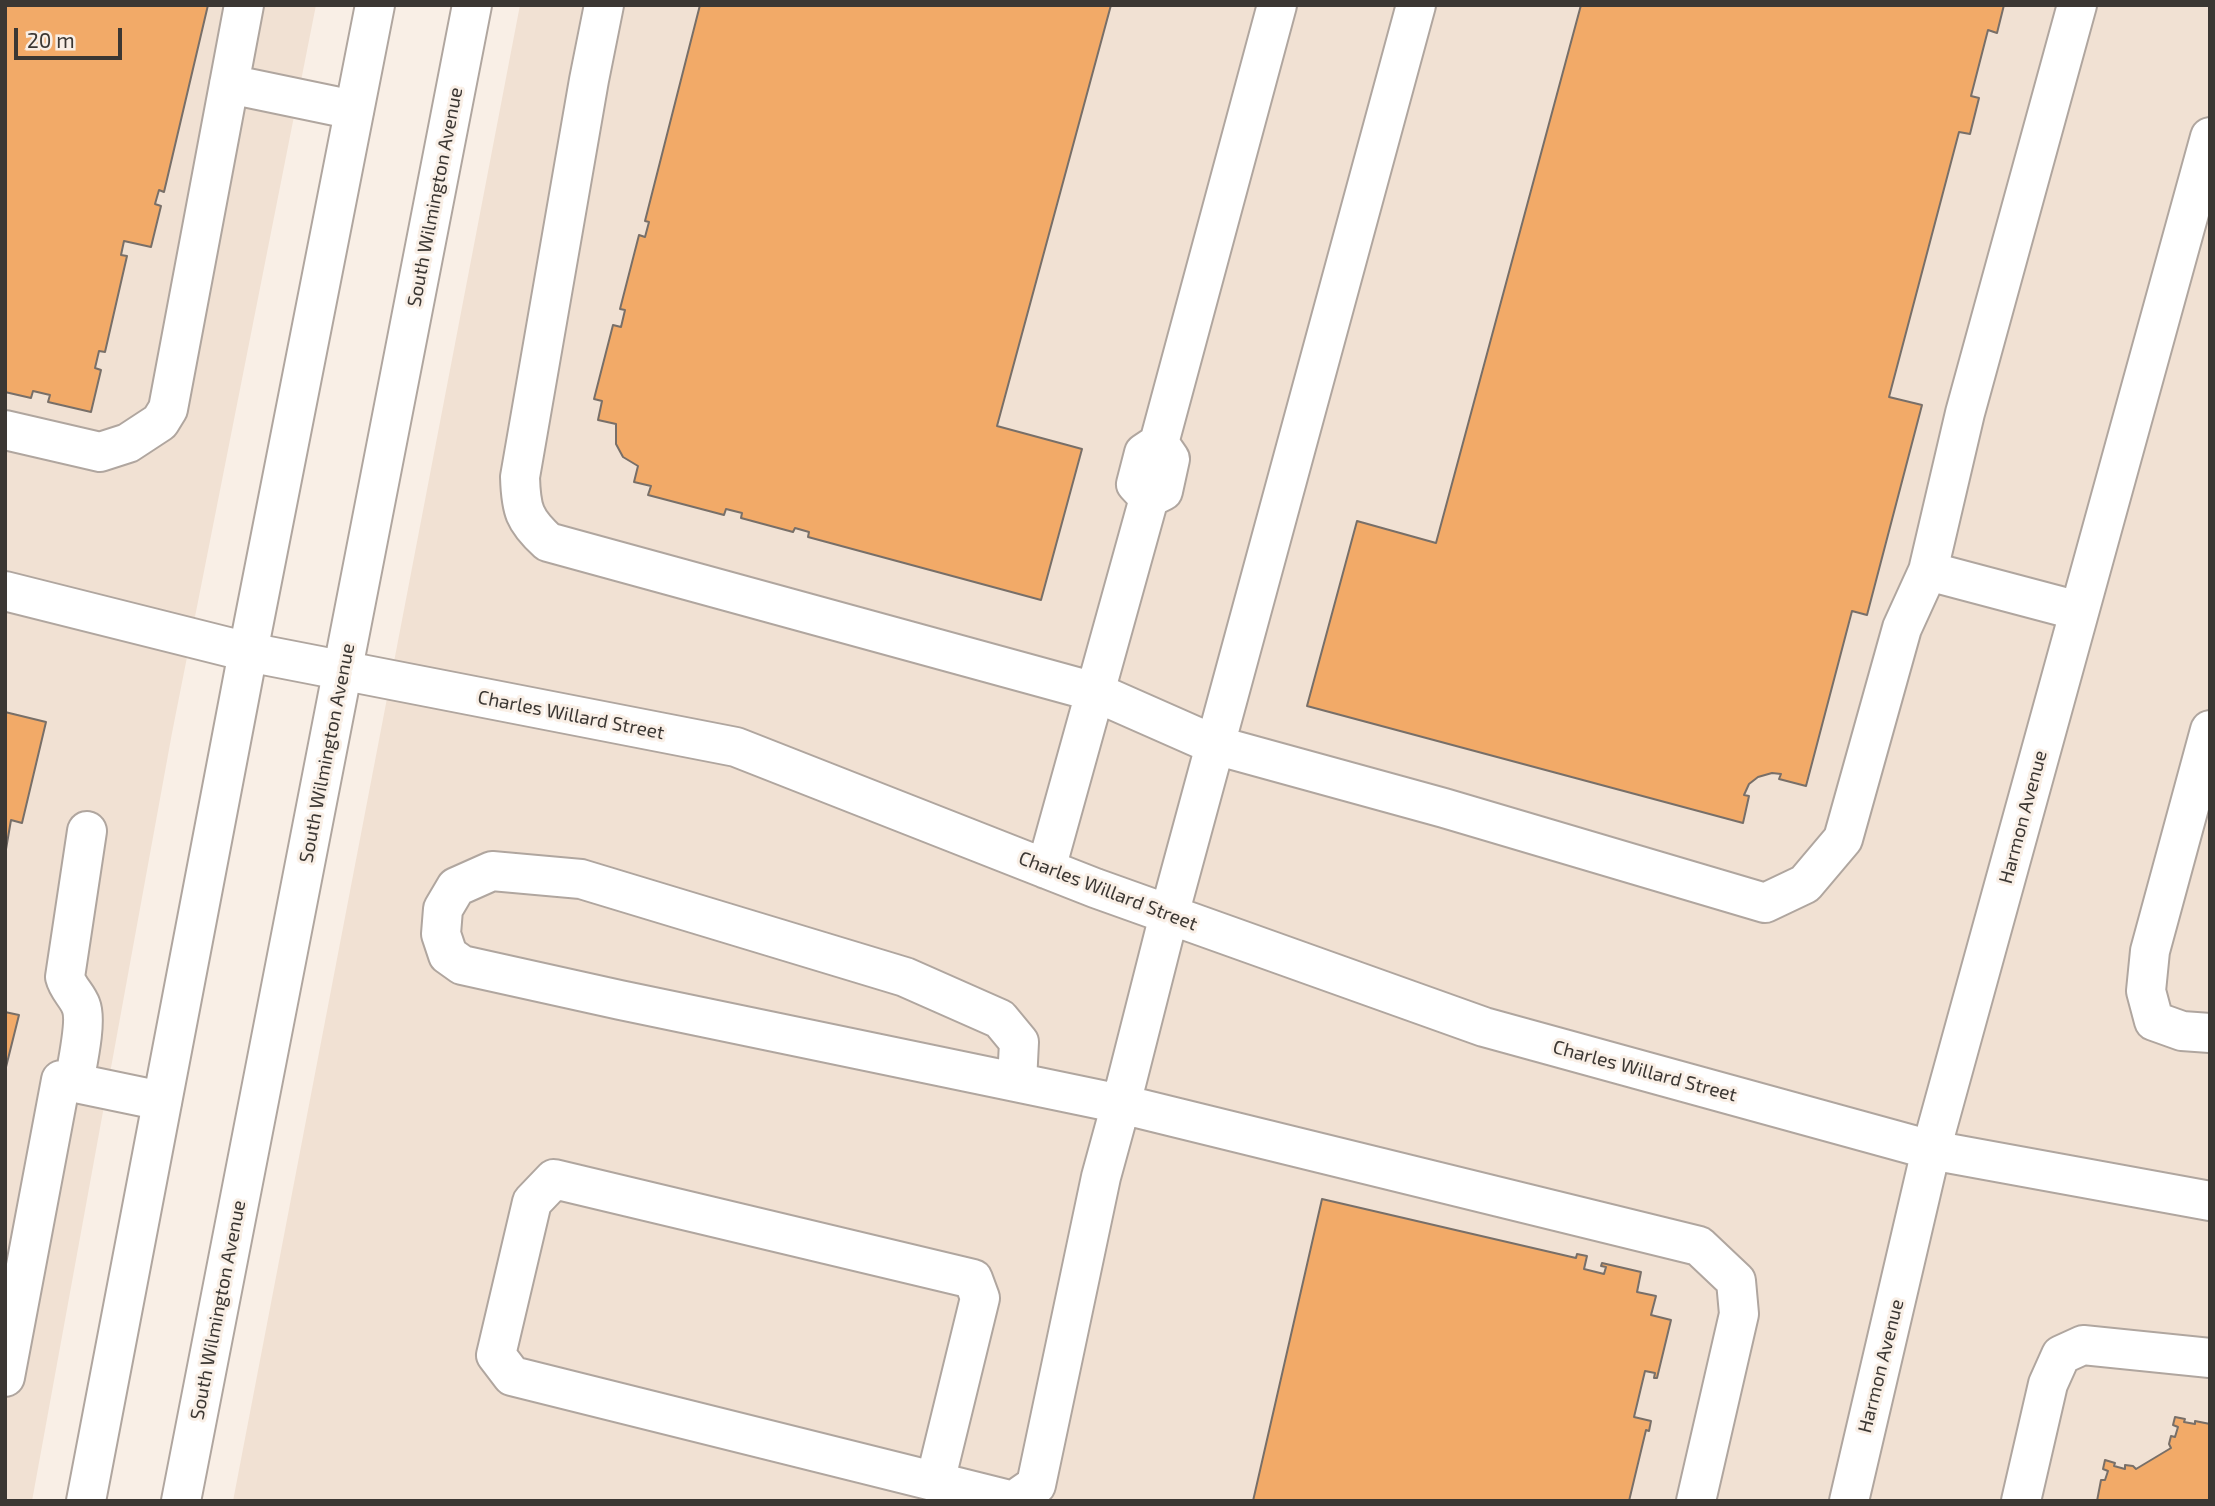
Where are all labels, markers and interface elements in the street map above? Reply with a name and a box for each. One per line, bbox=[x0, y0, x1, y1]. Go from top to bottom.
scale bar bbox=[18, 14, 126, 58]
text: 20 m bbox=[27, 27, 75, 52]
street label: South Wilmington Avenue bbox=[403, 85, 467, 309]
street label: South Wilmington Avenue bbox=[295, 641, 359, 865]
street label: Charles Willard Street bbox=[476, 686, 666, 744]
street label: Harmon Avenue bbox=[1994, 748, 2052, 886]
street label: Charles Willard Street bbox=[1015, 846, 1201, 936]
street label: Charles Willard Street bbox=[1551, 1035, 1739, 1107]
street label: South Wilmington Avenue bbox=[186, 1198, 250, 1422]
street label: Harmon Avenue bbox=[1853, 1297, 1909, 1435]

